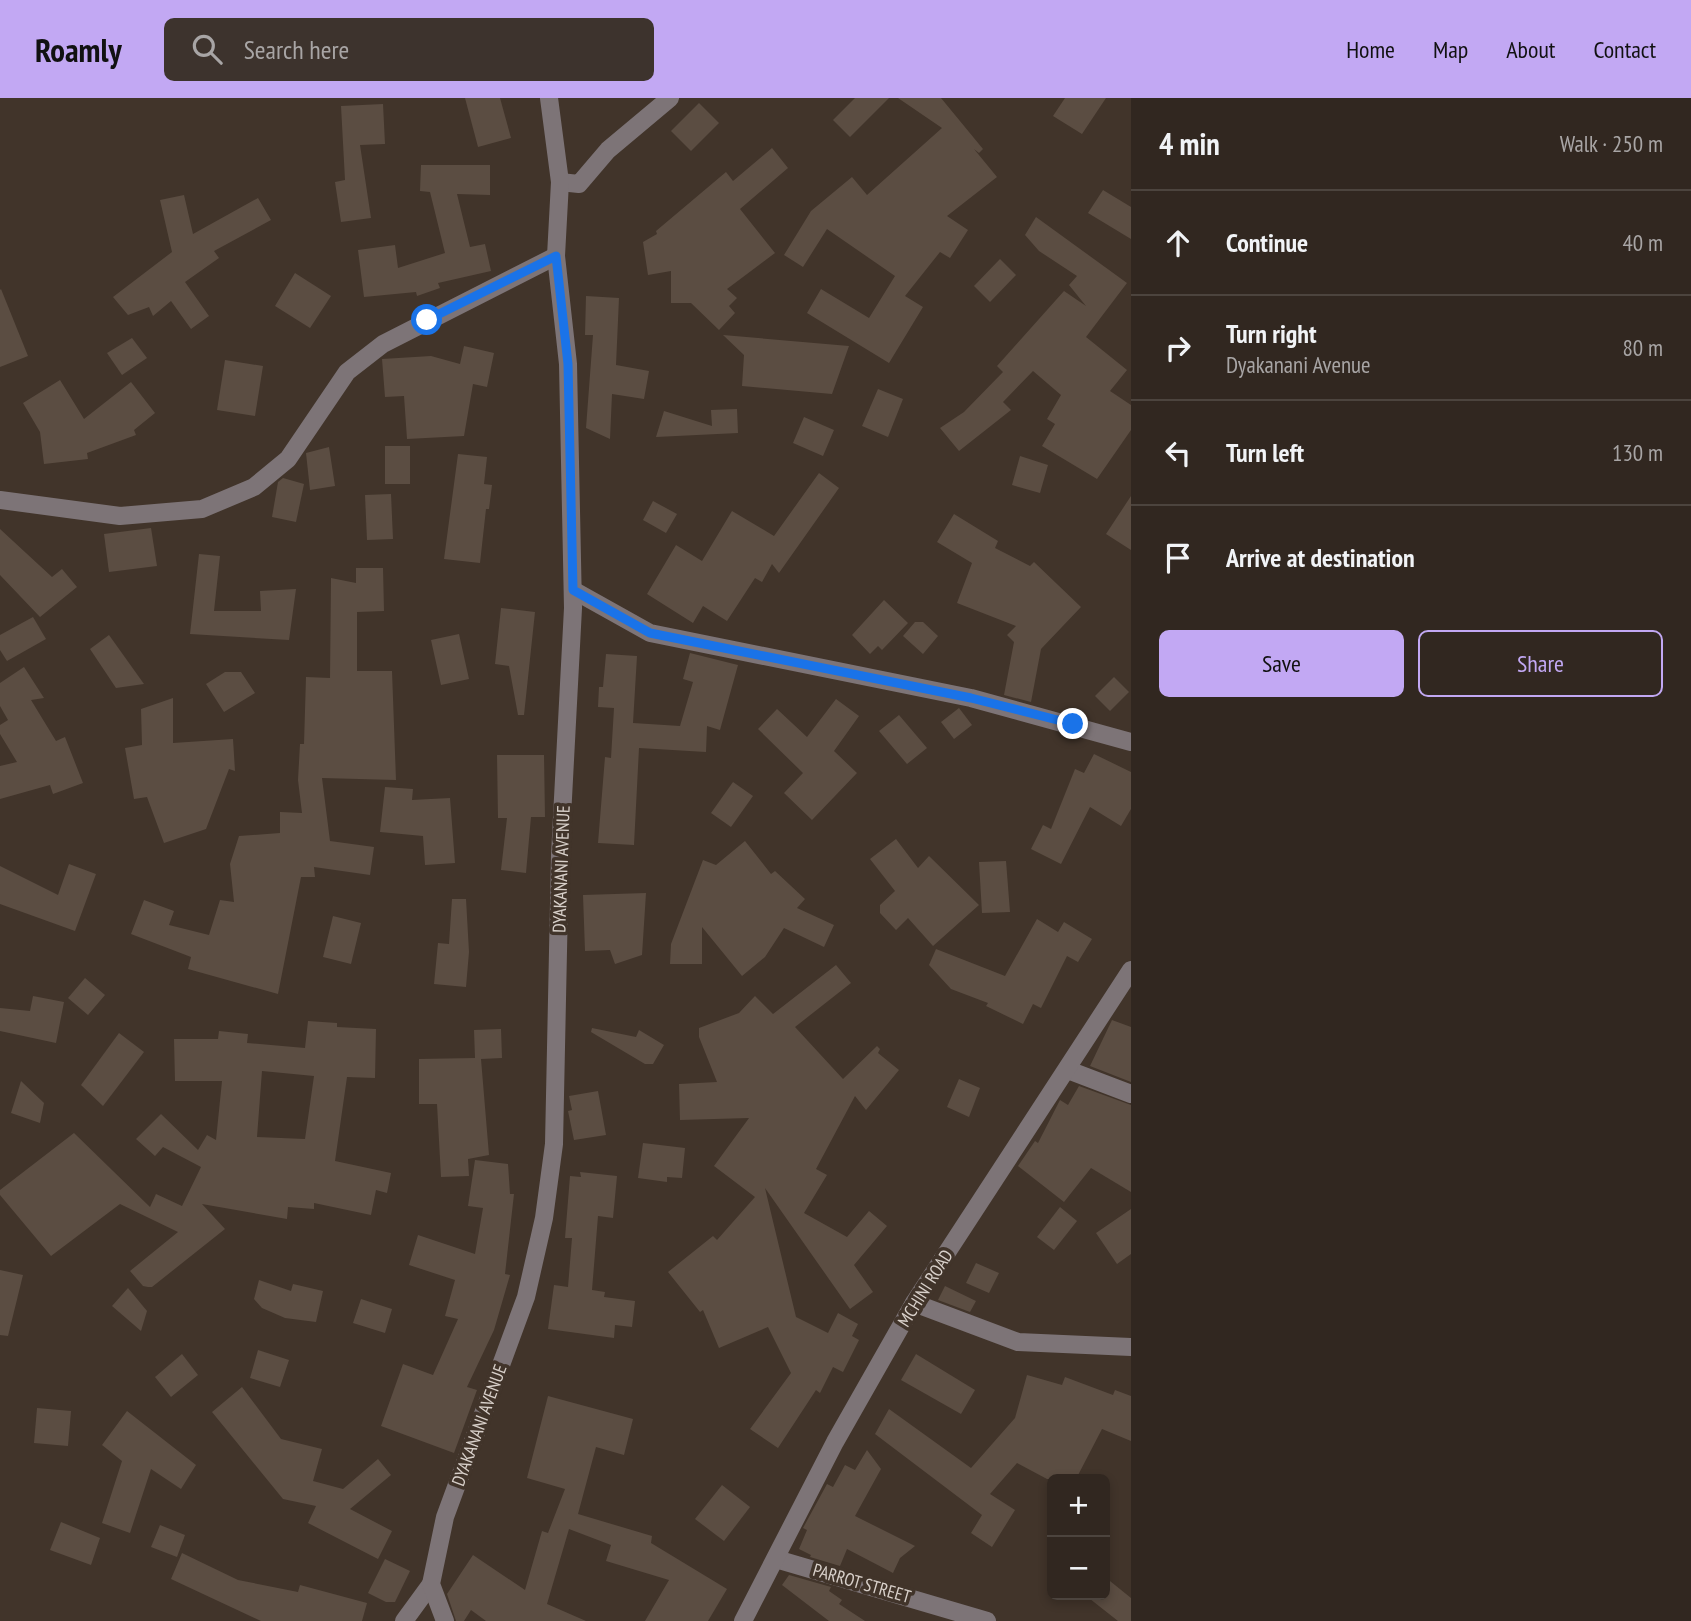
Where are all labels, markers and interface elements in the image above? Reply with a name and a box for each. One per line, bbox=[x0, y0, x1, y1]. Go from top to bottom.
search box bbox=[164, 18, 654, 81]
text: Roamly bbox=[35, 28, 122, 71]
icon: search bbox=[188, 30, 226, 68]
text: Search here bbox=[244, 33, 349, 66]
text: Home bbox=[1346, 34, 1395, 65]
text: Map bbox=[1433, 34, 1468, 65]
text: About bbox=[1506, 34, 1555, 65]
text: Contact bbox=[1593, 34, 1656, 65]
text: 4 min bbox=[1159, 124, 1220, 163]
text: Walk · 250 m bbox=[1560, 129, 1663, 158]
icon: ahead bbox=[1159, 224, 1197, 262]
text: Continue bbox=[1226, 226, 1308, 259]
text: 40 m bbox=[1622, 228, 1663, 257]
route start bbox=[411, 304, 442, 335]
text: Turn right bbox=[1226, 317, 1317, 350]
icon: right bbox=[1159, 329, 1197, 367]
text: 80 m bbox=[1622, 333, 1663, 362]
text: Dyakanani Avenue bbox=[1226, 350, 1371, 379]
icon: left bbox=[1159, 434, 1197, 472]
text: Turn left bbox=[1226, 436, 1304, 469]
text: 130 m bbox=[1612, 438, 1663, 467]
icon: arrive bbox=[1159, 539, 1197, 577]
text: Arrive at destination bbox=[1226, 541, 1415, 574]
button: Save bbox=[1159, 630, 1404, 697]
button: Share bbox=[1418, 630, 1663, 697]
route end bbox=[1057, 708, 1088, 739]
street label: DYAKANANI AVENUE bbox=[547, 805, 575, 933]
street label: MCHINI ROAD bbox=[892, 1245, 958, 1331]
street label: DYAKANANI AVENUE bbox=[446, 1361, 512, 1489]
map controls bbox=[1047, 1474, 1110, 1600]
button: + bbox=[1047, 1474, 1110, 1537]
button: − bbox=[1047, 1537, 1110, 1600]
street label: PARROT STREET bbox=[810, 1558, 914, 1608]

